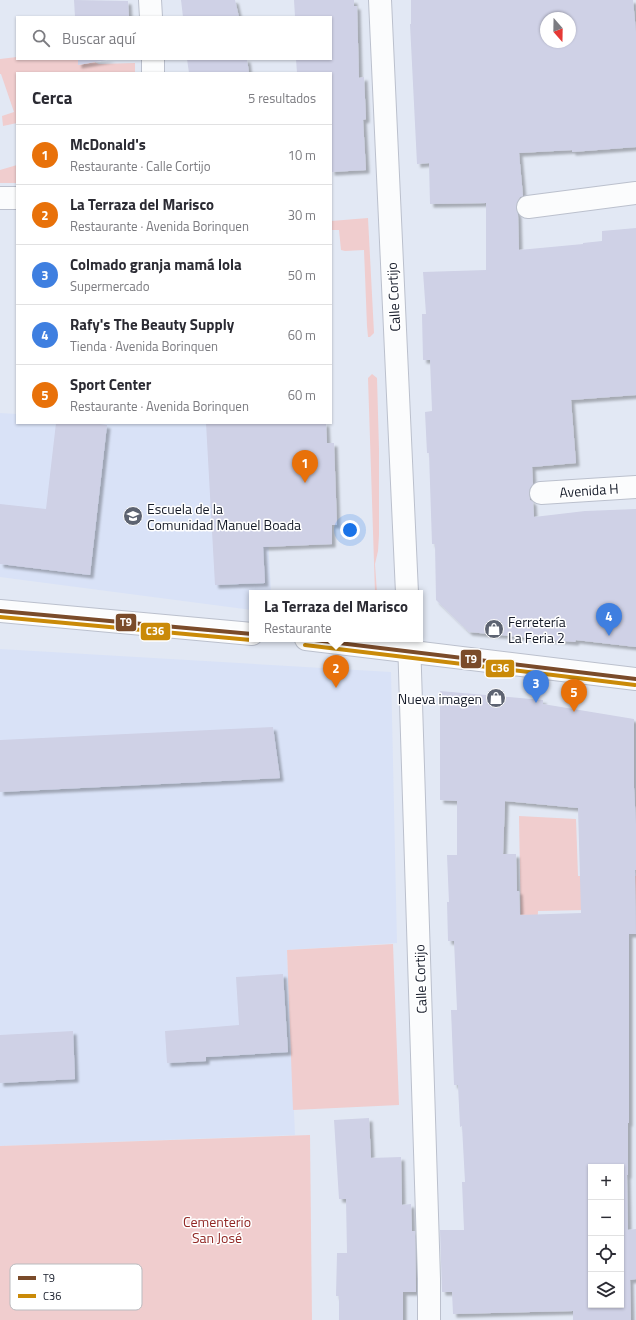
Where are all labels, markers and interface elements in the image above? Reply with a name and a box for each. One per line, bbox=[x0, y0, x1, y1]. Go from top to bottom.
north arrow bbox=[540, 12, 576, 48]
search box bbox=[16, 16, 332, 60]
icon: search bbox=[30, 27, 52, 49]
text: Buscar aquí bbox=[62, 27, 135, 50]
text: Cerca bbox=[32, 85, 72, 111]
text: 5 resultados bbox=[248, 88, 316, 108]
text: McDonald's bbox=[70, 133, 146, 156]
text: 1 bbox=[41, 145, 49, 165]
text: 10 m bbox=[288, 145, 316, 165]
text: Restaurante · Calle Cortijo bbox=[70, 156, 211, 176]
text: La Terraza del Marisco bbox=[70, 193, 214, 216]
text: 2 bbox=[41, 205, 49, 225]
text: 30 m bbox=[288, 205, 316, 225]
text: Restaurante · Avenida Borinquen bbox=[70, 216, 249, 236]
text: Colmado granja mamá lola bbox=[70, 253, 242, 276]
street label: Calle Cortijo bbox=[381, 262, 405, 332]
text: 3 bbox=[41, 265, 49, 285]
text: 50 m bbox=[288, 265, 316, 285]
text: Supermercado bbox=[70, 276, 150, 296]
text: Rafy's The Beauty Supply bbox=[70, 313, 234, 336]
text: 4 bbox=[41, 325, 49, 345]
text: 60 m bbox=[288, 325, 316, 345]
text: Tienda · Avenida Borinquen bbox=[70, 336, 218, 356]
text: Sport Center bbox=[70, 373, 151, 396]
text: 5 bbox=[41, 385, 49, 405]
text: 60 m bbox=[288, 385, 316, 405]
text: Restaurante · Avenida Borinquen bbox=[70, 396, 249, 416]
pin: 1 bbox=[292, 450, 318, 483]
street label: Avenida H bbox=[559, 477, 619, 503]
place label: Escuela de la Comunidad Manuel Boada bbox=[147, 498, 301, 535]
school or university icon: Escuela de la Comunidad Manuel Boada bbox=[122, 505, 144, 527]
your location bbox=[340, 520, 360, 540]
popup bbox=[249, 590, 423, 642]
text: La Terraza del Marisco bbox=[264, 595, 408, 618]
pin: 4 bbox=[596, 603, 622, 636]
place label: Ferretería La Feria 2 bbox=[508, 611, 566, 648]
line badge: T9 bbox=[115, 613, 137, 632]
text: T9 bbox=[120, 614, 132, 630]
text: Restaurante bbox=[264, 618, 332, 638]
shop icon: Ferretería La Feria 2 bbox=[483, 618, 505, 640]
line badge: C36 bbox=[140, 622, 171, 641]
text: C36 bbox=[146, 623, 164, 639]
line badge: T9 bbox=[460, 649, 482, 669]
text: T9 bbox=[465, 651, 477, 667]
pin: 2 bbox=[323, 655, 349, 688]
line badge: C36 bbox=[485, 659, 515, 678]
text: C36 bbox=[491, 660, 509, 676]
pin: 3 bbox=[523, 670, 549, 703]
pin: 5 bbox=[561, 679, 587, 712]
shop icon: Nueva imagen bbox=[485, 687, 507, 709]
place label: Nueva imagen bbox=[398, 688, 482, 709]
street label: Calle Cortijo bbox=[408, 944, 432, 1014]
map controls bbox=[588, 1164, 624, 1308]
button: + bbox=[588, 1164, 624, 1200]
button: − bbox=[588, 1200, 624, 1236]
park label: Cementerio San José bbox=[183, 1211, 251, 1248]
button: locate bbox=[588, 1236, 624, 1272]
legend bbox=[10, 1264, 142, 1310]
text: T9 bbox=[43, 1270, 55, 1286]
button: layers bbox=[588, 1272, 624, 1308]
text: C36 bbox=[43, 1288, 61, 1304]

